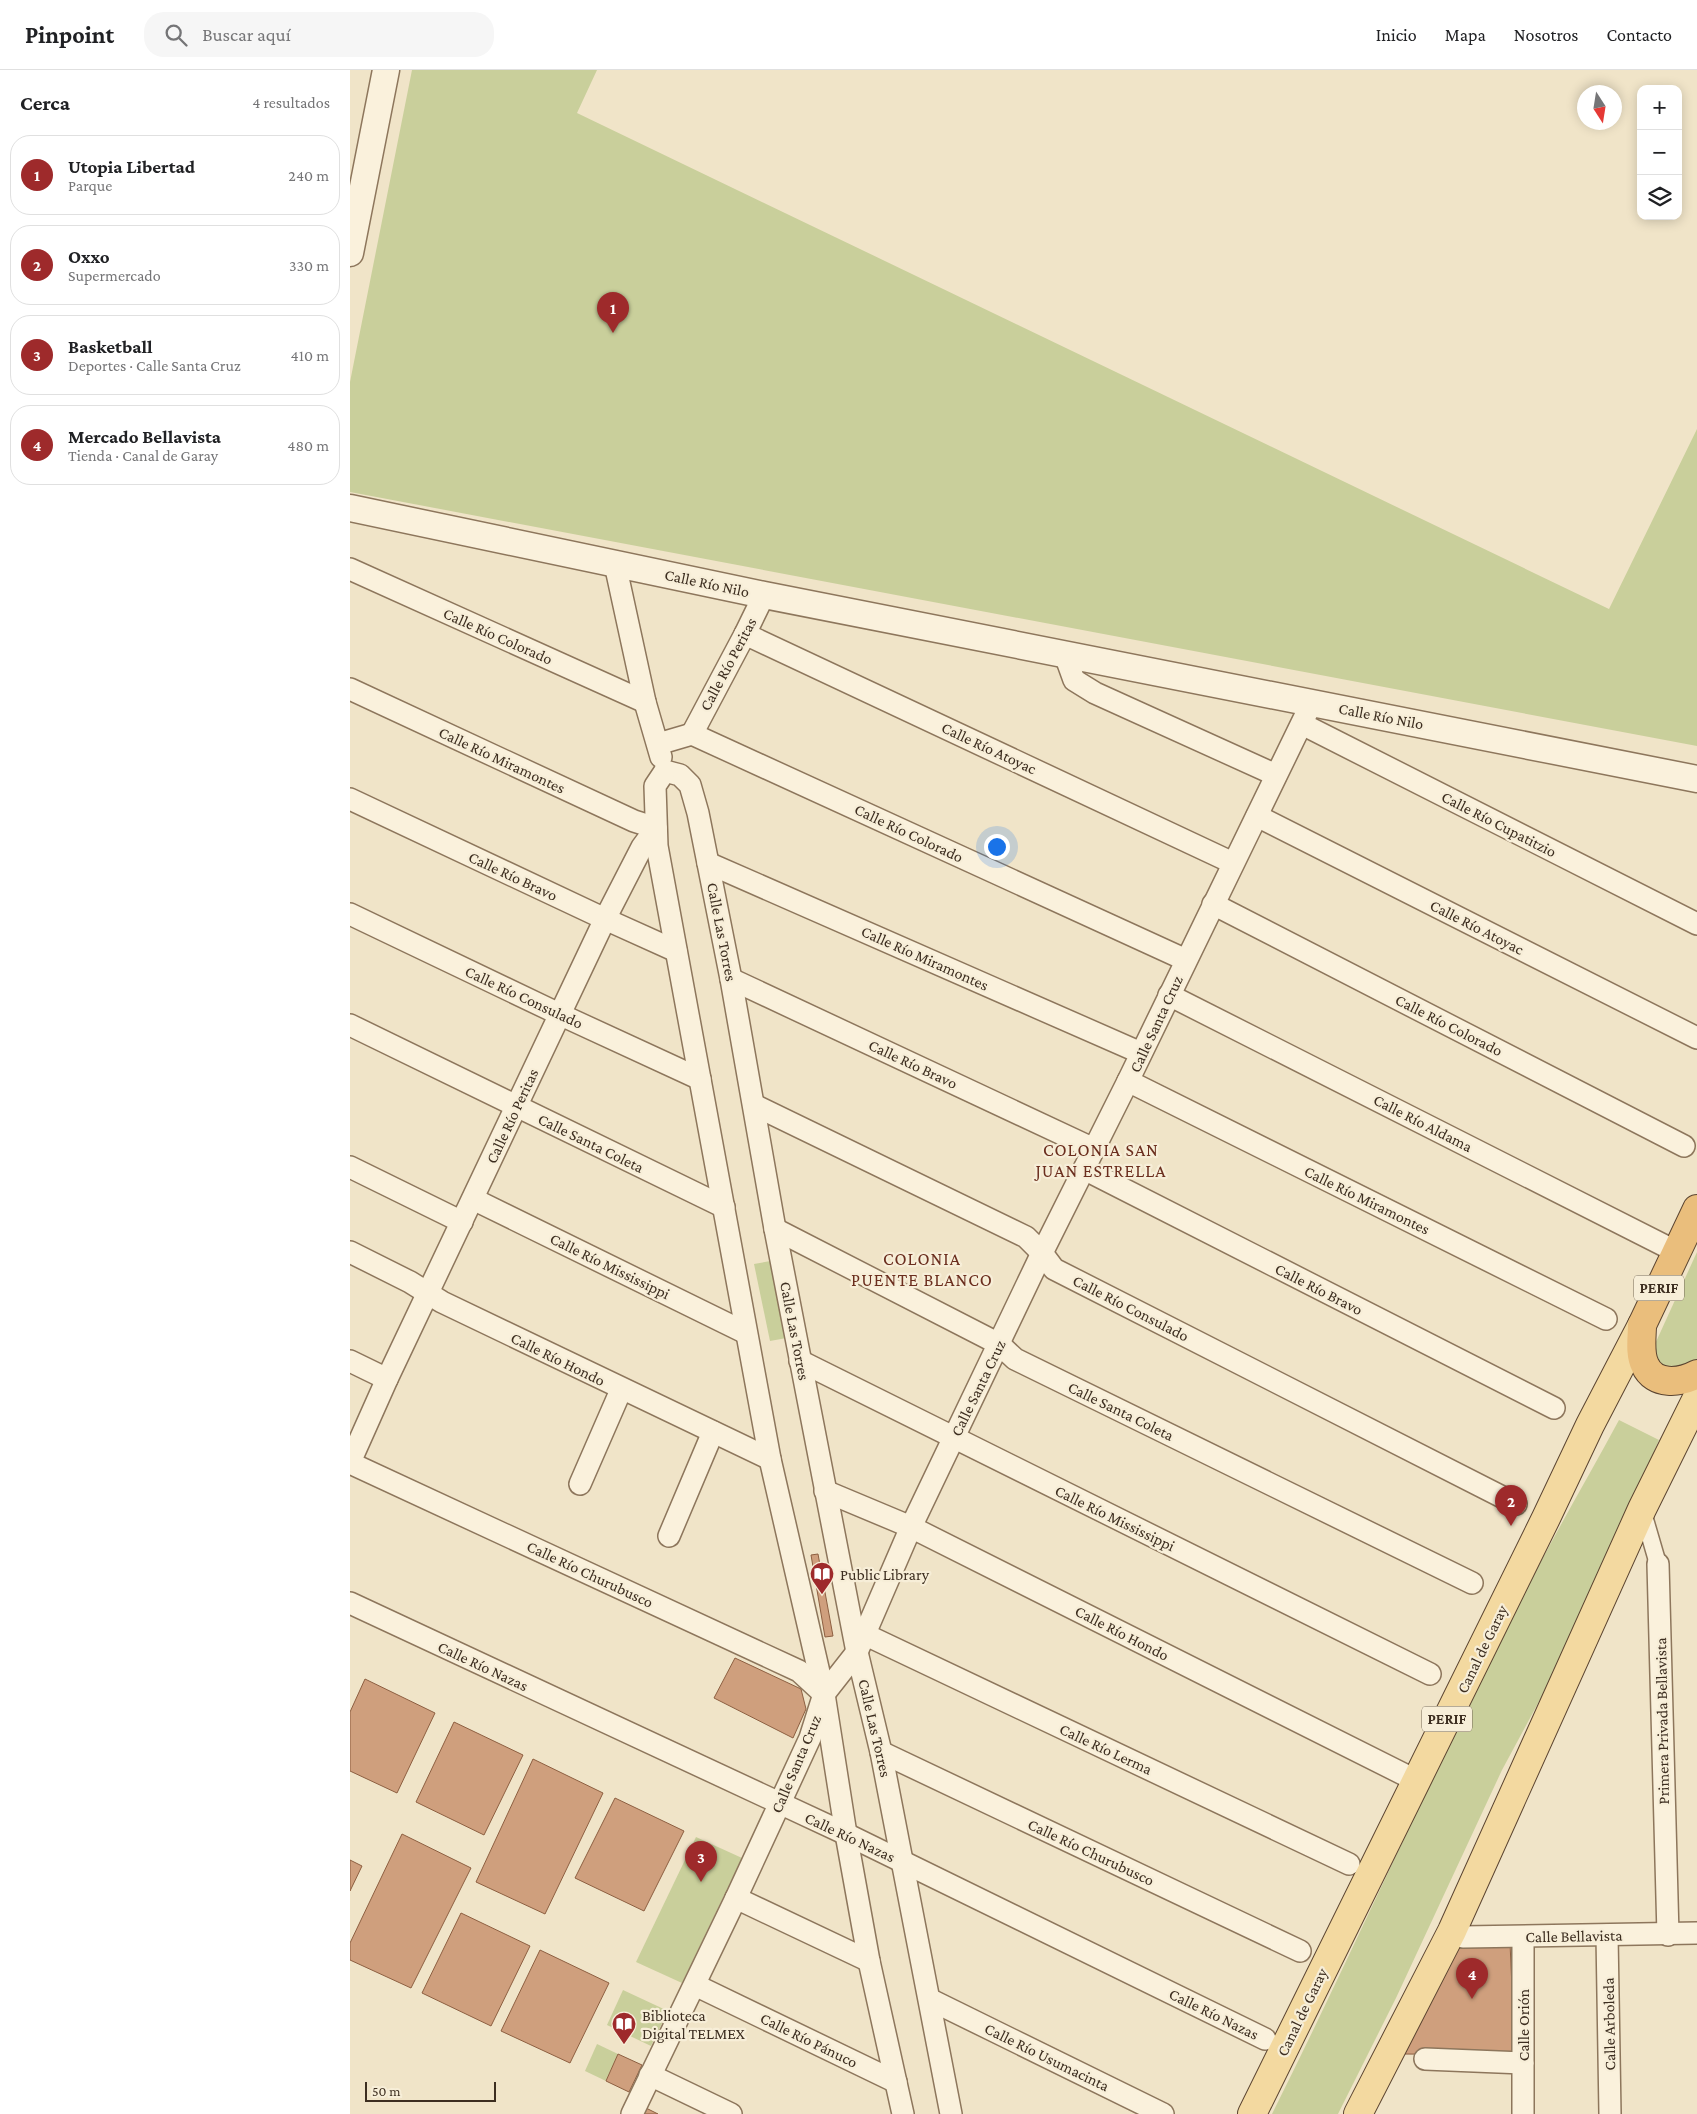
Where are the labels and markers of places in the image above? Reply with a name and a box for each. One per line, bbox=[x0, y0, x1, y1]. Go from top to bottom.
pin: 1 bbox=[597, 292, 629, 333]
pin: 2 bbox=[1495, 1485, 1527, 1526]
library icon: Public Library bbox=[809, 1561, 835, 1595]
place label: Public Library bbox=[840, 1566, 930, 1584]
pin: 3 bbox=[685, 1841, 717, 1882]
pin: 4 bbox=[1456, 1958, 1488, 1999]
place label: Biblioteca Digital TELMEX bbox=[642, 2007, 746, 2043]
library icon: Biblioteca Digital TELMEX bbox=[611, 2011, 637, 2045]

